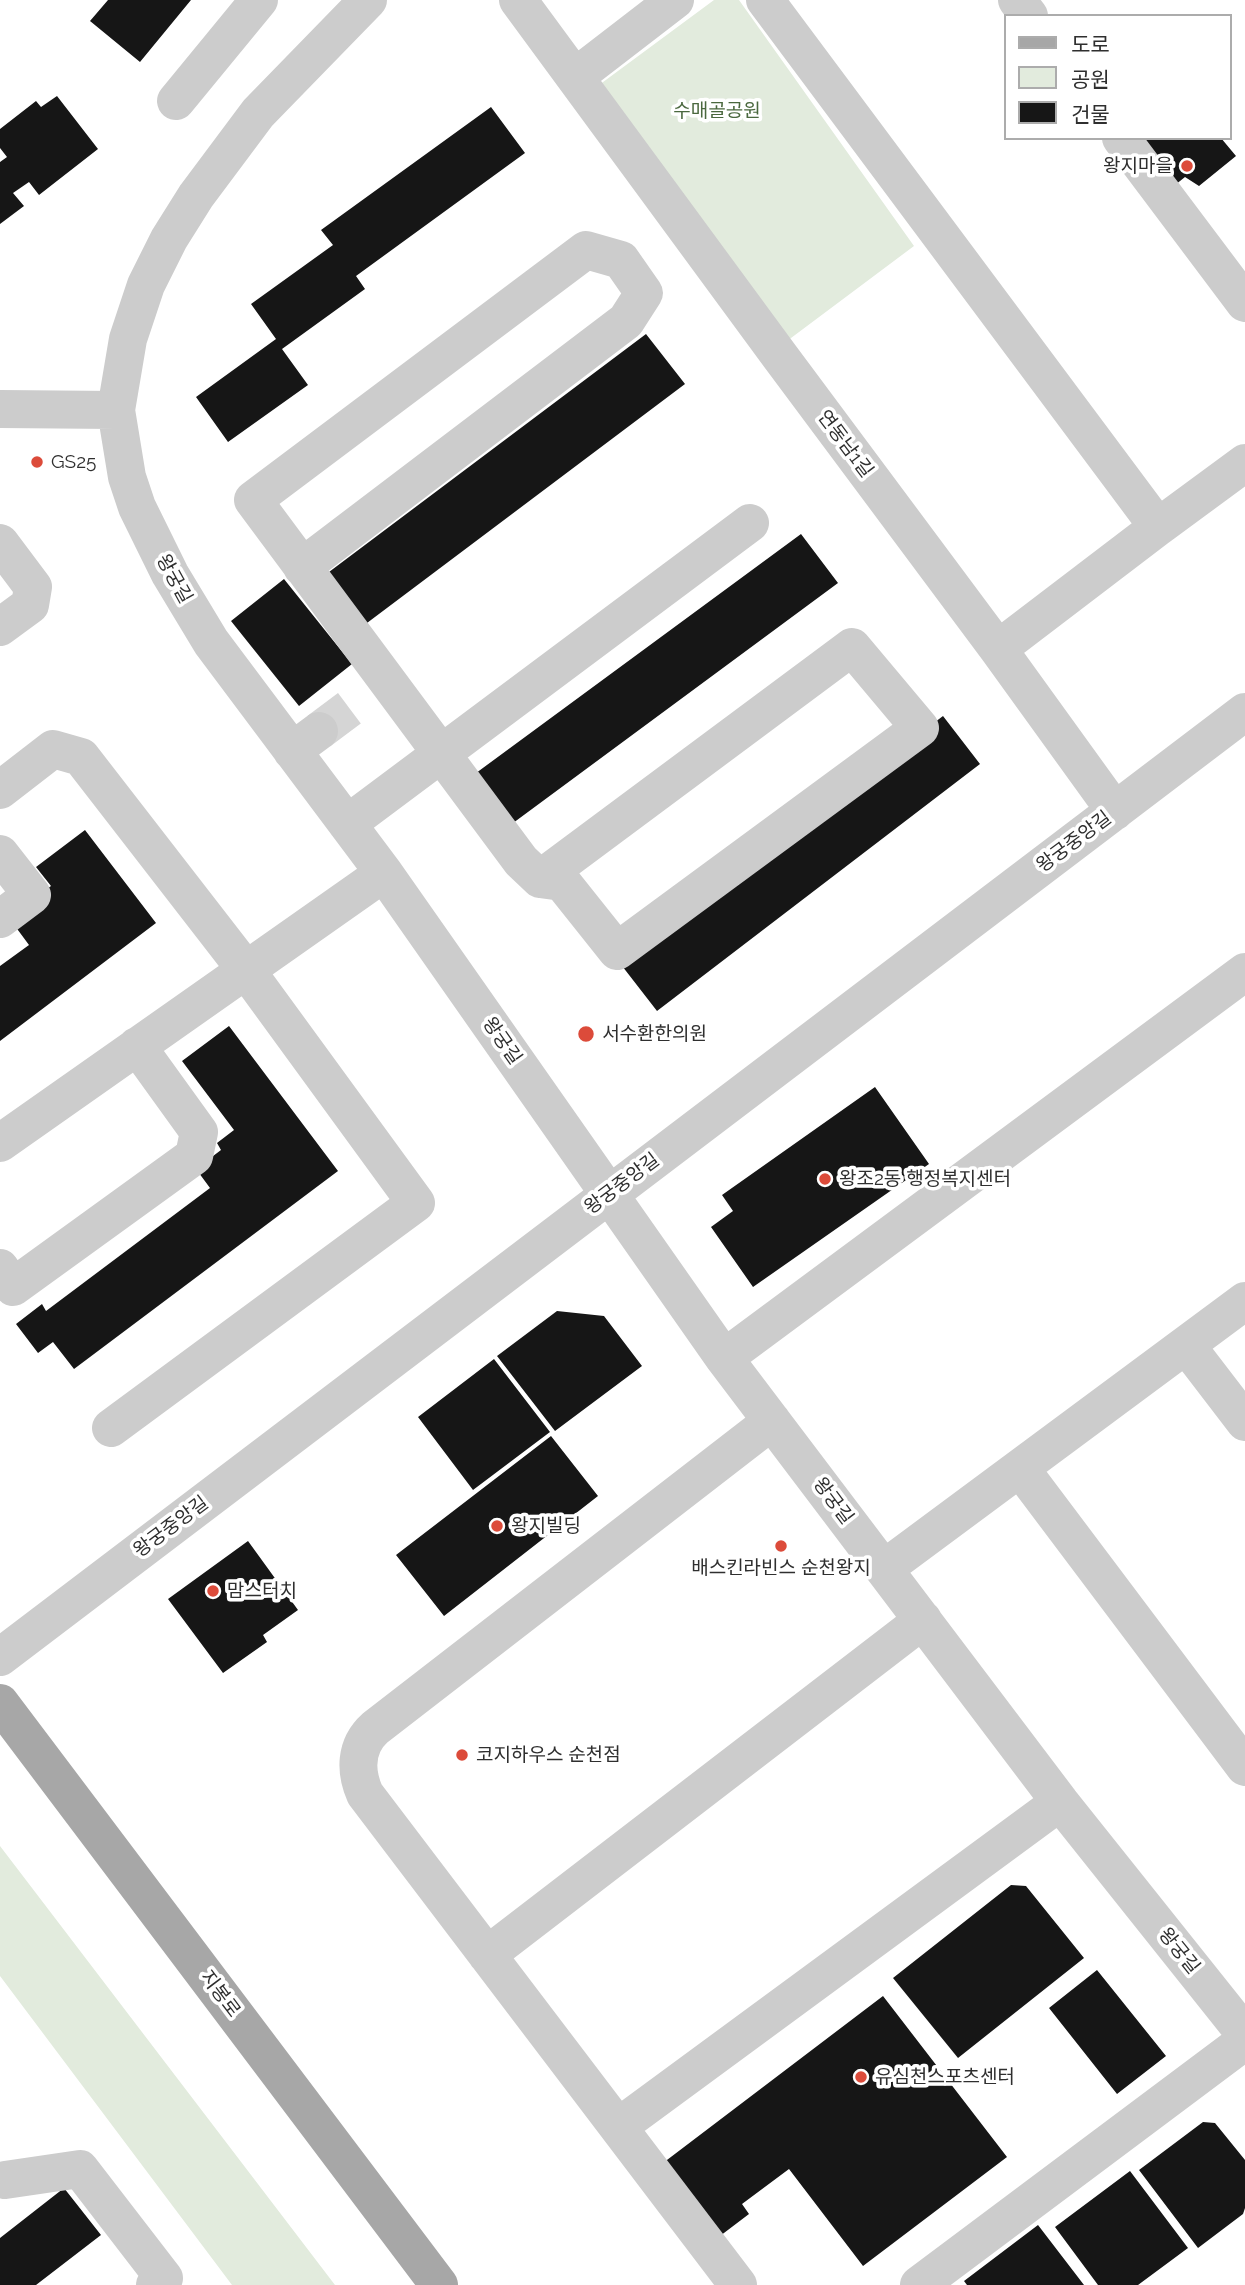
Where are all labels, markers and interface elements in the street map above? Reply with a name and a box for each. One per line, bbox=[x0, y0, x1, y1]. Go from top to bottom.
legend bbox=[1004, 14, 1231, 140]
text: 도로 bbox=[1071, 32, 1110, 57]
text: 공원 bbox=[1071, 67, 1110, 92]
park label: 수매골공원 bbox=[673, 100, 761, 122]
text: 건물 bbox=[1071, 102, 1110, 127]
place label: 왕지마을 bbox=[1103, 155, 1173, 177]
marker: 왕지마을 bbox=[1179, 158, 1195, 174]
street label: 연동남1길 bbox=[812, 406, 878, 482]
place label: GS25 bbox=[51, 451, 96, 473]
marker: GS25 bbox=[29, 454, 45, 470]
street label: 왕궁길 bbox=[151, 551, 197, 607]
street label: 왕궁중앙길 bbox=[1032, 807, 1116, 877]
street label: 왕궁길 bbox=[478, 1013, 526, 1069]
place label: 서수환한의원 bbox=[602, 1023, 707, 1045]
marker: 서수환한의원 bbox=[576, 1024, 596, 1044]
street label: 왕궁중앙길 bbox=[580, 1149, 664, 1219]
place label: 왕조2동 행정복지센터 bbox=[839, 1168, 1011, 1190]
marker: 왕조2동 행정복지센터 bbox=[817, 1171, 833, 1187]
street label: 왕궁길 bbox=[808, 1473, 858, 1529]
street label: 왕궁중앙길 bbox=[129, 1492, 213, 1562]
place label: 왕지빌딩 bbox=[511, 1515, 581, 1537]
marker: 왕지빌딩 bbox=[489, 1518, 505, 1534]
marker: 배스킨라빈스 순천왕지 bbox=[773, 1538, 789, 1554]
place label: 배스킨라빈스 순천왕지 bbox=[691, 1557, 871, 1579]
place label: 맘스터치 bbox=[227, 1580, 297, 1602]
marker: 맘스터치 bbox=[205, 1583, 221, 1599]
place label: 코지하우스 순천점 bbox=[476, 1744, 621, 1766]
marker: 코지하우스 순천점 bbox=[454, 1747, 470, 1763]
street label: 왕궁길 bbox=[1154, 1923, 1204, 1979]
street label: 지봉로 bbox=[195, 1966, 245, 2022]
place label: 유심천스포츠센터 bbox=[875, 2066, 1015, 2088]
marker: 유심천스포츠센터 bbox=[853, 2069, 869, 2085]

